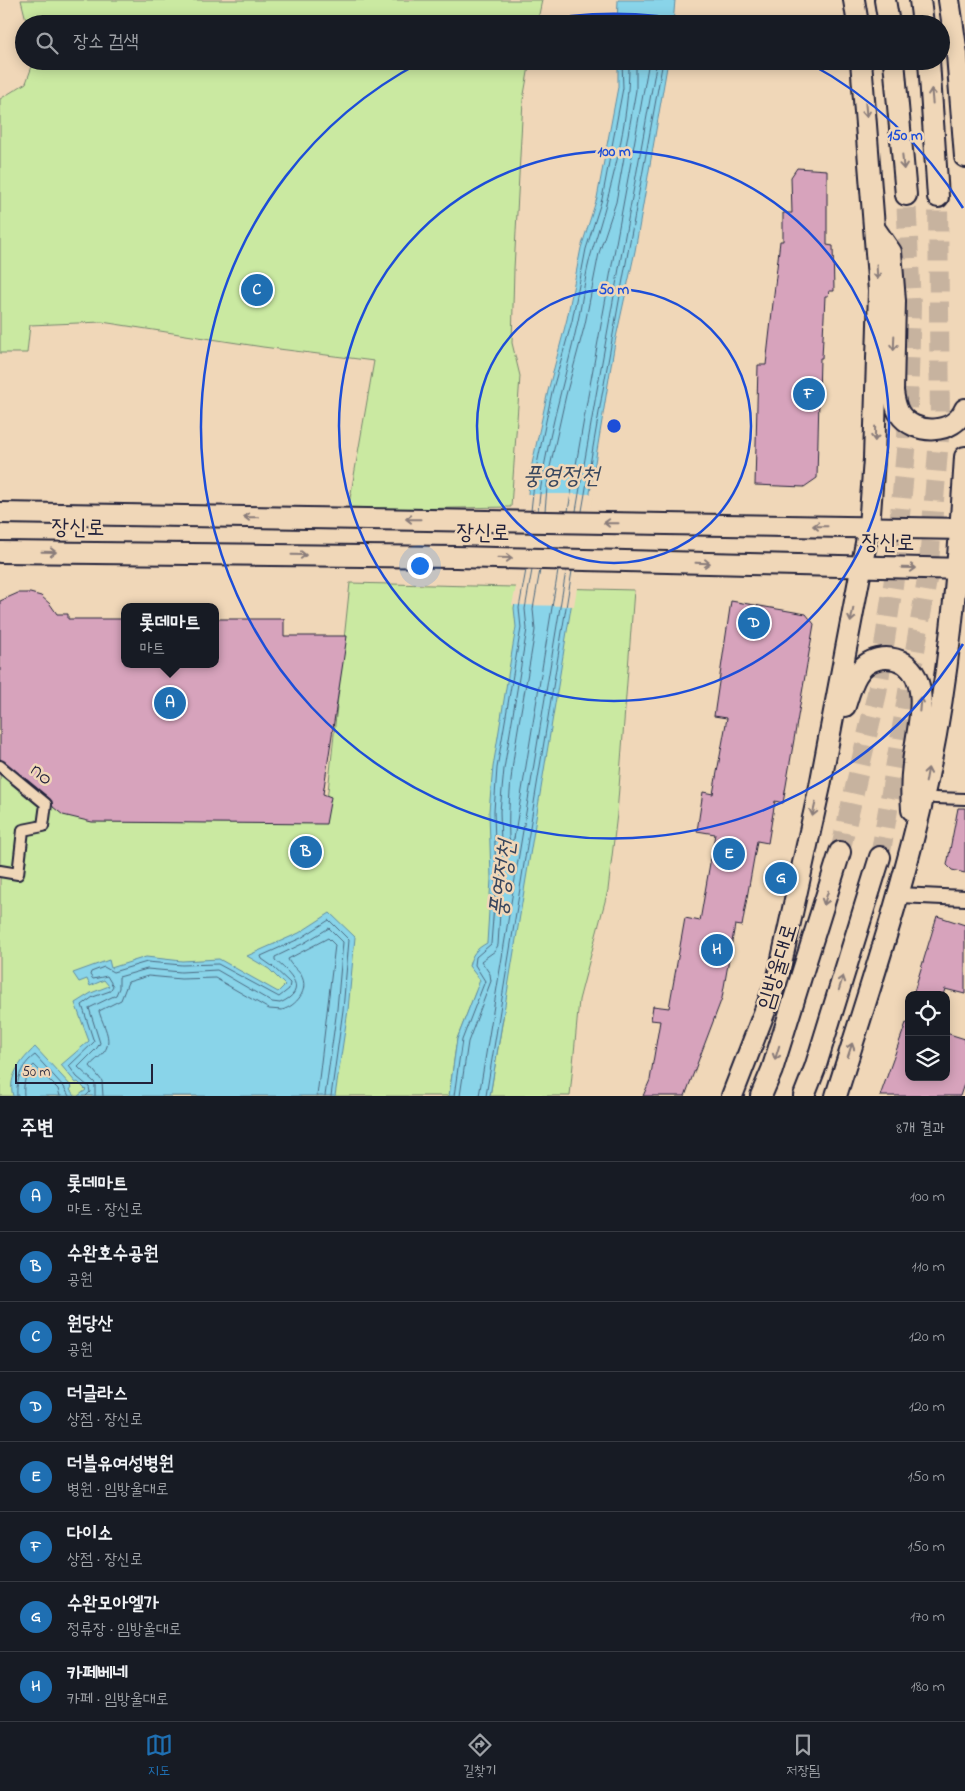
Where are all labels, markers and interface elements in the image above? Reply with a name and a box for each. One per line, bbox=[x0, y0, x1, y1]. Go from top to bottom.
search box bbox=[15, 15, 950, 70]
icon: search bbox=[33, 29, 61, 57]
text: 장소 검색 bbox=[73, 29, 139, 56]
one-way arrow bbox=[927, 88, 937, 104]
one-way arrow bbox=[861, 102, 870, 118]
text: 150 m bbox=[887, 125, 923, 147]
text: 100 m bbox=[597, 141, 631, 163]
one-way arrow bbox=[899, 154, 908, 170]
one-way arrow bbox=[873, 264, 882, 280]
pin: C bbox=[241, 271, 273, 309]
text: 50 m bbox=[599, 279, 630, 301]
one-way arrow bbox=[889, 334, 899, 350]
pin: F bbox=[793, 375, 825, 413]
centre of rings bbox=[605, 417, 623, 435]
one-way arrow bbox=[870, 426, 880, 442]
water label: 풍영정천 bbox=[522, 460, 602, 495]
one-way arrow bbox=[243, 512, 260, 522]
street label: 장신로 bbox=[51, 513, 105, 545]
one-way arrow bbox=[406, 514, 422, 524]
street label: 장신로 bbox=[456, 518, 510, 550]
one-way arrow bbox=[603, 518, 619, 528]
one-way arrow bbox=[812, 521, 828, 531]
street label: 장신로 bbox=[861, 528, 915, 560]
one-way arrow bbox=[40, 547, 56, 557]
one-way arrow bbox=[290, 550, 306, 560]
your location bbox=[407, 553, 433, 579]
one-way arrow bbox=[496, 553, 513, 563]
one-way arrow bbox=[695, 558, 711, 567]
one-way arrow bbox=[901, 563, 917, 573]
popup bbox=[121, 603, 219, 668]
pin: D bbox=[738, 604, 770, 642]
one-way arrow bbox=[847, 607, 857, 623]
text: 롯데마트 bbox=[139, 610, 201, 637]
text: 마트 bbox=[139, 637, 165, 661]
pin: A bbox=[154, 684, 186, 722]
one-way arrow bbox=[915, 696, 924, 712]
street label: no bbox=[22, 756, 60, 794]
one-way arrow bbox=[923, 768, 933, 784]
one-way arrow bbox=[809, 800, 818, 816]
pin: B bbox=[290, 833, 322, 871]
pin: E bbox=[713, 835, 745, 873]
water label: 풍영정천 bbox=[482, 836, 526, 919]
pin: G bbox=[765, 859, 797, 897]
one-way arrow bbox=[820, 890, 830, 906]
street label: 임방울대로 bbox=[751, 920, 807, 1014]
pin: H bbox=[701, 931, 733, 969]
one-way arrow bbox=[837, 976, 847, 992]
map controls bbox=[905, 991, 950, 1081]
button: locate bbox=[905, 991, 950, 1036]
button: layers bbox=[905, 1036, 950, 1081]
one-way arrow bbox=[846, 1042, 856, 1058]
one-way arrow bbox=[772, 1045, 781, 1060]
scale bar bbox=[15, 1061, 152, 1084]
text: 50 m bbox=[22, 1062, 50, 1083]
text: 주변 bbox=[20, 1114, 54, 1144]
text: 8개 결과 bbox=[896, 1117, 945, 1141]
text: 롯데마트 bbox=[67, 1171, 128, 1198]
text: A bbox=[31, 1185, 41, 1209]
text: 100 m bbox=[910, 1185, 945, 1209]
text: 마트 · 장신로 bbox=[67, 1198, 143, 1222]
text: 수완호수공원 bbox=[67, 1241, 159, 1268]
text: B bbox=[31, 1255, 41, 1279]
text: 110 m bbox=[911, 1255, 945, 1279]
text: 공원 bbox=[67, 1268, 93, 1292]
text: 원당산 bbox=[67, 1311, 113, 1338]
text: C bbox=[32, 1325, 40, 1349]
text: 120 m bbox=[909, 1325, 945, 1349]
text: 공원 bbox=[67, 1338, 93, 1362]
text: 더글라스 bbox=[67, 1381, 128, 1408]
text: D bbox=[30, 1395, 42, 1419]
text: 120 m bbox=[909, 1395, 945, 1419]
text: 상점 · 장신로 bbox=[67, 1408, 143, 1432]
text: 더블유여성병원 bbox=[67, 1451, 174, 1478]
text: E bbox=[31, 1465, 41, 1489]
text: 150 m bbox=[907, 1465, 945, 1489]
text: 병원 · 임방울대로 bbox=[67, 1478, 169, 1502]
text: 다이소 bbox=[67, 1521, 113, 1548]
text: F bbox=[31, 1535, 41, 1559]
text: 150 m bbox=[907, 1535, 945, 1559]
text: 상점 · 장신로 bbox=[67, 1548, 143, 1572]
text: 수완모아엘가 bbox=[67, 1591, 159, 1618]
text: G bbox=[31, 1605, 41, 1629]
text: 170 m bbox=[910, 1605, 945, 1629]
text: 정류장 · 임방울대로 bbox=[67, 1618, 181, 1642]
text: 카페베네 bbox=[67, 1661, 128, 1688]
text: H bbox=[31, 1675, 41, 1699]
text: 180 m bbox=[911, 1675, 945, 1699]
text: 카페 · 임방울대로 bbox=[67, 1688, 169, 1712]
tab: 지도 bbox=[145, 1731, 173, 1782]
tab: 길찾기 bbox=[463, 1731, 496, 1782]
tab: 저장됨 bbox=[786, 1731, 820, 1782]

